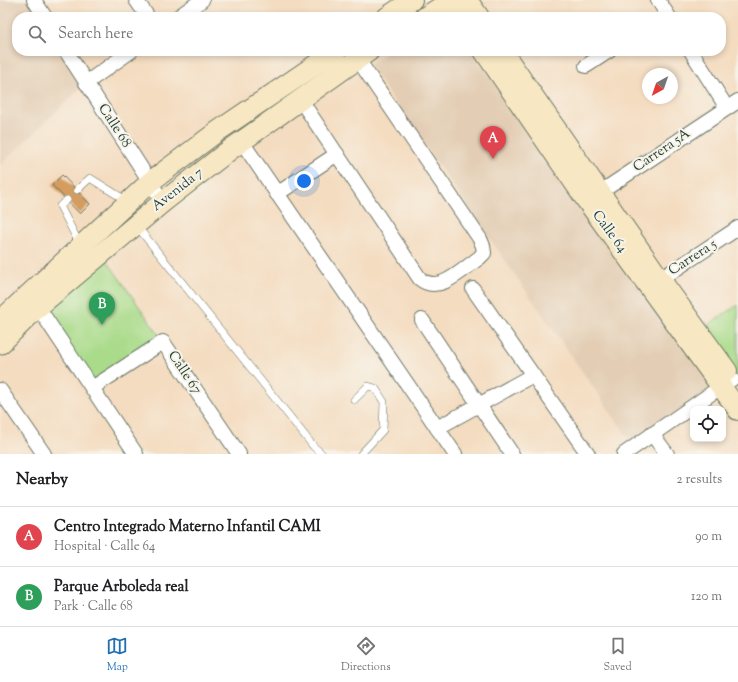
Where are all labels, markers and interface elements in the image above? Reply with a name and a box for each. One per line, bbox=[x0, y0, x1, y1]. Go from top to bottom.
search box bbox=[12, 12, 726, 56]
icon: search bbox=[26, 23, 48, 45]
text: Search here bbox=[58, 24, 133, 45]
north arrow bbox=[642, 68, 678, 104]
street label: Calle 68 bbox=[92, 100, 136, 152]
street label: Carrera 5A bbox=[629, 124, 695, 178]
pin: A bbox=[480, 126, 506, 159]
street label: Avenida 7 bbox=[148, 163, 208, 217]
your location bbox=[294, 171, 314, 191]
street label: Calle 64 bbox=[587, 207, 631, 257]
street label: Carrera 5 bbox=[665, 235, 721, 281]
pin: B bbox=[89, 292, 115, 325]
street label: Calle 67 bbox=[162, 347, 206, 399]
map controls bbox=[690, 406, 726, 442]
button: locate bbox=[690, 406, 726, 442]
text: Nearby bbox=[16, 468, 68, 492]
text: 2 results bbox=[677, 471, 722, 489]
text: Centro Integrado Materno Infantil CAMI bbox=[54, 517, 321, 538]
text: A bbox=[24, 528, 34, 546]
text: 90 m bbox=[695, 528, 722, 546]
text: Hospital · Calle 64 bbox=[54, 538, 155, 556]
text: Parque Arboleda real bbox=[54, 577, 189, 598]
text: B bbox=[25, 588, 33, 606]
text: 120 m bbox=[691, 588, 722, 606]
text: Park · Calle 68 bbox=[54, 598, 133, 616]
tab: Map bbox=[106, 635, 128, 675]
tab: Directions bbox=[341, 635, 391, 675]
tab: Saved bbox=[603, 635, 632, 675]

